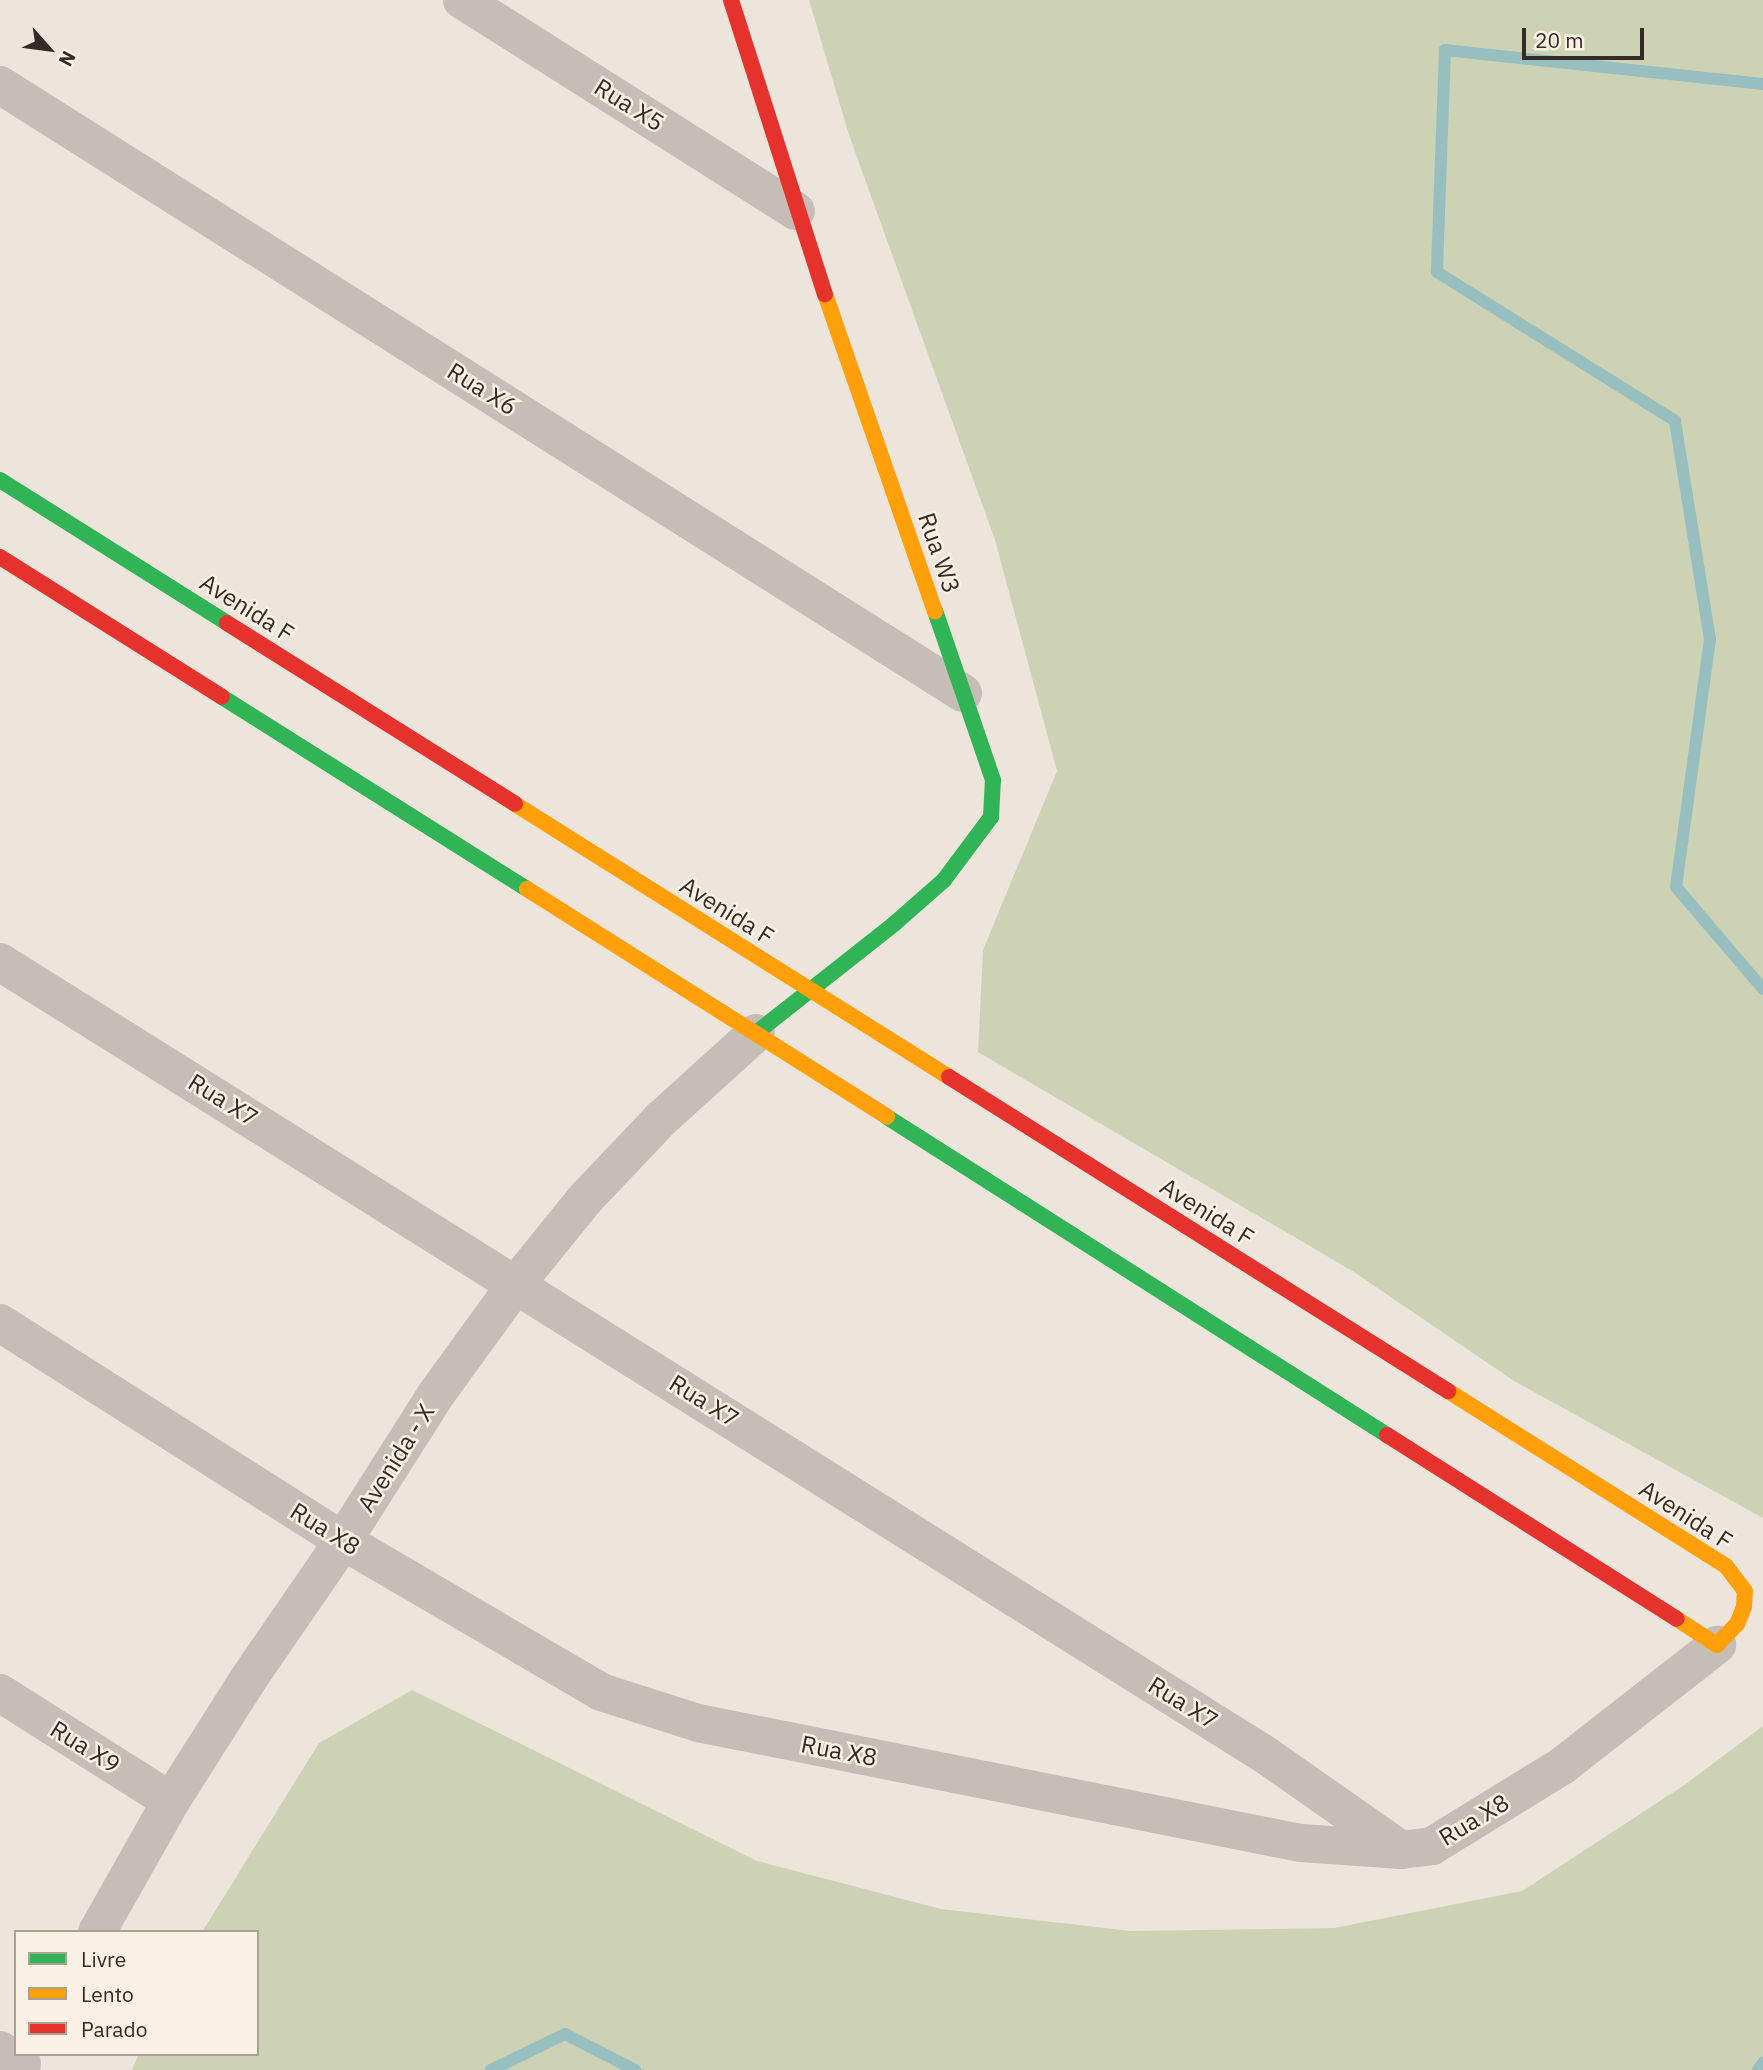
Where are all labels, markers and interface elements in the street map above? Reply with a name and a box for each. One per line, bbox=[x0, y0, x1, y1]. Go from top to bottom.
north arrow bbox=[14, 14, 84, 84]
scale bar bbox=[1525, 14, 1648, 58]
text: 20 m bbox=[1535, 26, 1584, 54]
text: N bbox=[54, 47, 81, 71]
street label: Rua X5 bbox=[589, 72, 669, 138]
street label: Rua X6 bbox=[442, 356, 522, 422]
street label: Rua W3 bbox=[912, 509, 966, 597]
street label: Avenida F bbox=[195, 568, 299, 648]
street label: Avenida F bbox=[675, 871, 779, 951]
street label: Rua X7 bbox=[183, 1067, 263, 1133]
street label: Avenida F bbox=[1155, 1172, 1259, 1252]
street label: Rua X7 bbox=[664, 1368, 744, 1434]
street label: Avenida - X bbox=[352, 1399, 440, 1517]
street label: Avenida F bbox=[1634, 1474, 1738, 1556]
street label: Rua X8 bbox=[285, 1496, 365, 1562]
street label: Rua X7 bbox=[1143, 1670, 1223, 1736]
street label: Rua X9 bbox=[45, 1714, 125, 1780]
street label: Rua X8 bbox=[799, 1730, 879, 1772]
street label: Rua X8 bbox=[1434, 1788, 1514, 1852]
legend bbox=[14, 1930, 259, 2056]
text: Livre bbox=[81, 1945, 126, 1973]
text: Lento bbox=[81, 1980, 134, 2008]
text: Parado bbox=[81, 2015, 148, 2043]

